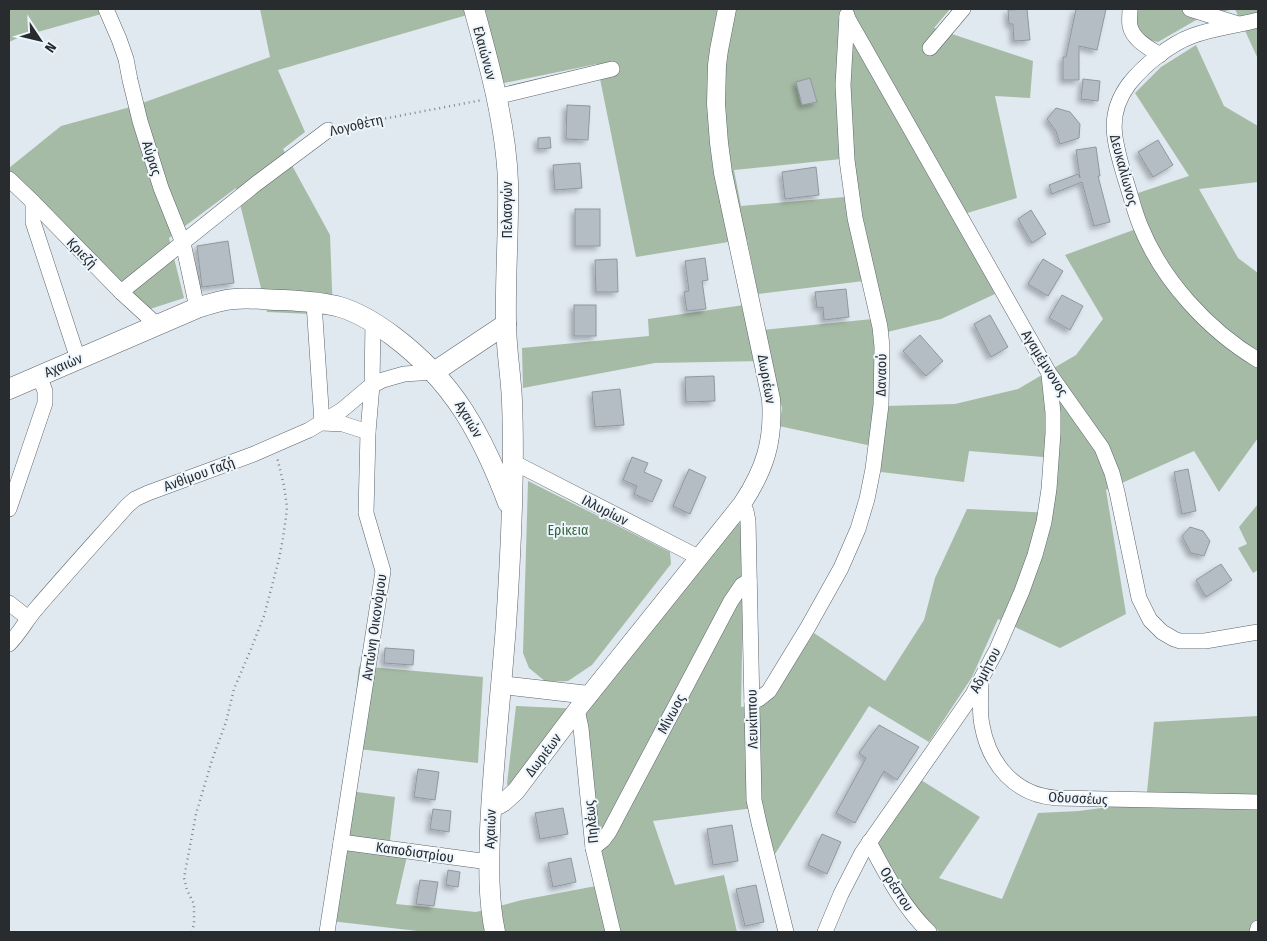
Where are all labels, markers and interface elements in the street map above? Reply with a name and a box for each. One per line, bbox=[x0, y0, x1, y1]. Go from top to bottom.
north arrow bbox=[15, 15, 65, 65]
street label: Ελαιώνων bbox=[469, 24, 500, 82]
text: N bbox=[41, 39, 60, 55]
street label: Λογοθέτη bbox=[328, 111, 385, 140]
street label: Δευκαλίωνος bbox=[1106, 133, 1141, 208]
street label: Αύρας bbox=[138, 139, 165, 178]
street label: Πελασγών bbox=[499, 181, 516, 239]
street label: Κριεζή bbox=[63, 234, 100, 272]
street label: Αγαμέμνονος bbox=[1018, 327, 1072, 399]
street label: Αχαιών bbox=[42, 350, 85, 381]
street label: Δωριέων bbox=[754, 353, 779, 405]
street label: Δαναού bbox=[873, 353, 890, 397]
street label: Αχαιών bbox=[451, 398, 486, 441]
street label: Ανθίμου Γαζή bbox=[161, 454, 237, 495]
street label: Ιλλυρίων bbox=[579, 492, 631, 529]
park label: Ερίκεια bbox=[548, 522, 588, 539]
street label: Αντώνη Οικονόμου bbox=[359, 573, 390, 681]
street label: Αδμήτου bbox=[966, 644, 1005, 696]
street label: Λευκίππου bbox=[743, 689, 762, 749]
street label: Μίνωος bbox=[654, 691, 689, 737]
street label: Δωριέων bbox=[522, 730, 565, 780]
street label: Οδυσσέως bbox=[1048, 788, 1108, 809]
street label: Πηλέως bbox=[581, 799, 602, 844]
street label: Αχαιών bbox=[481, 809, 500, 849]
street label: Καποδιστρίου bbox=[375, 839, 455, 866]
street label: Ορέστου bbox=[876, 864, 917, 915]

